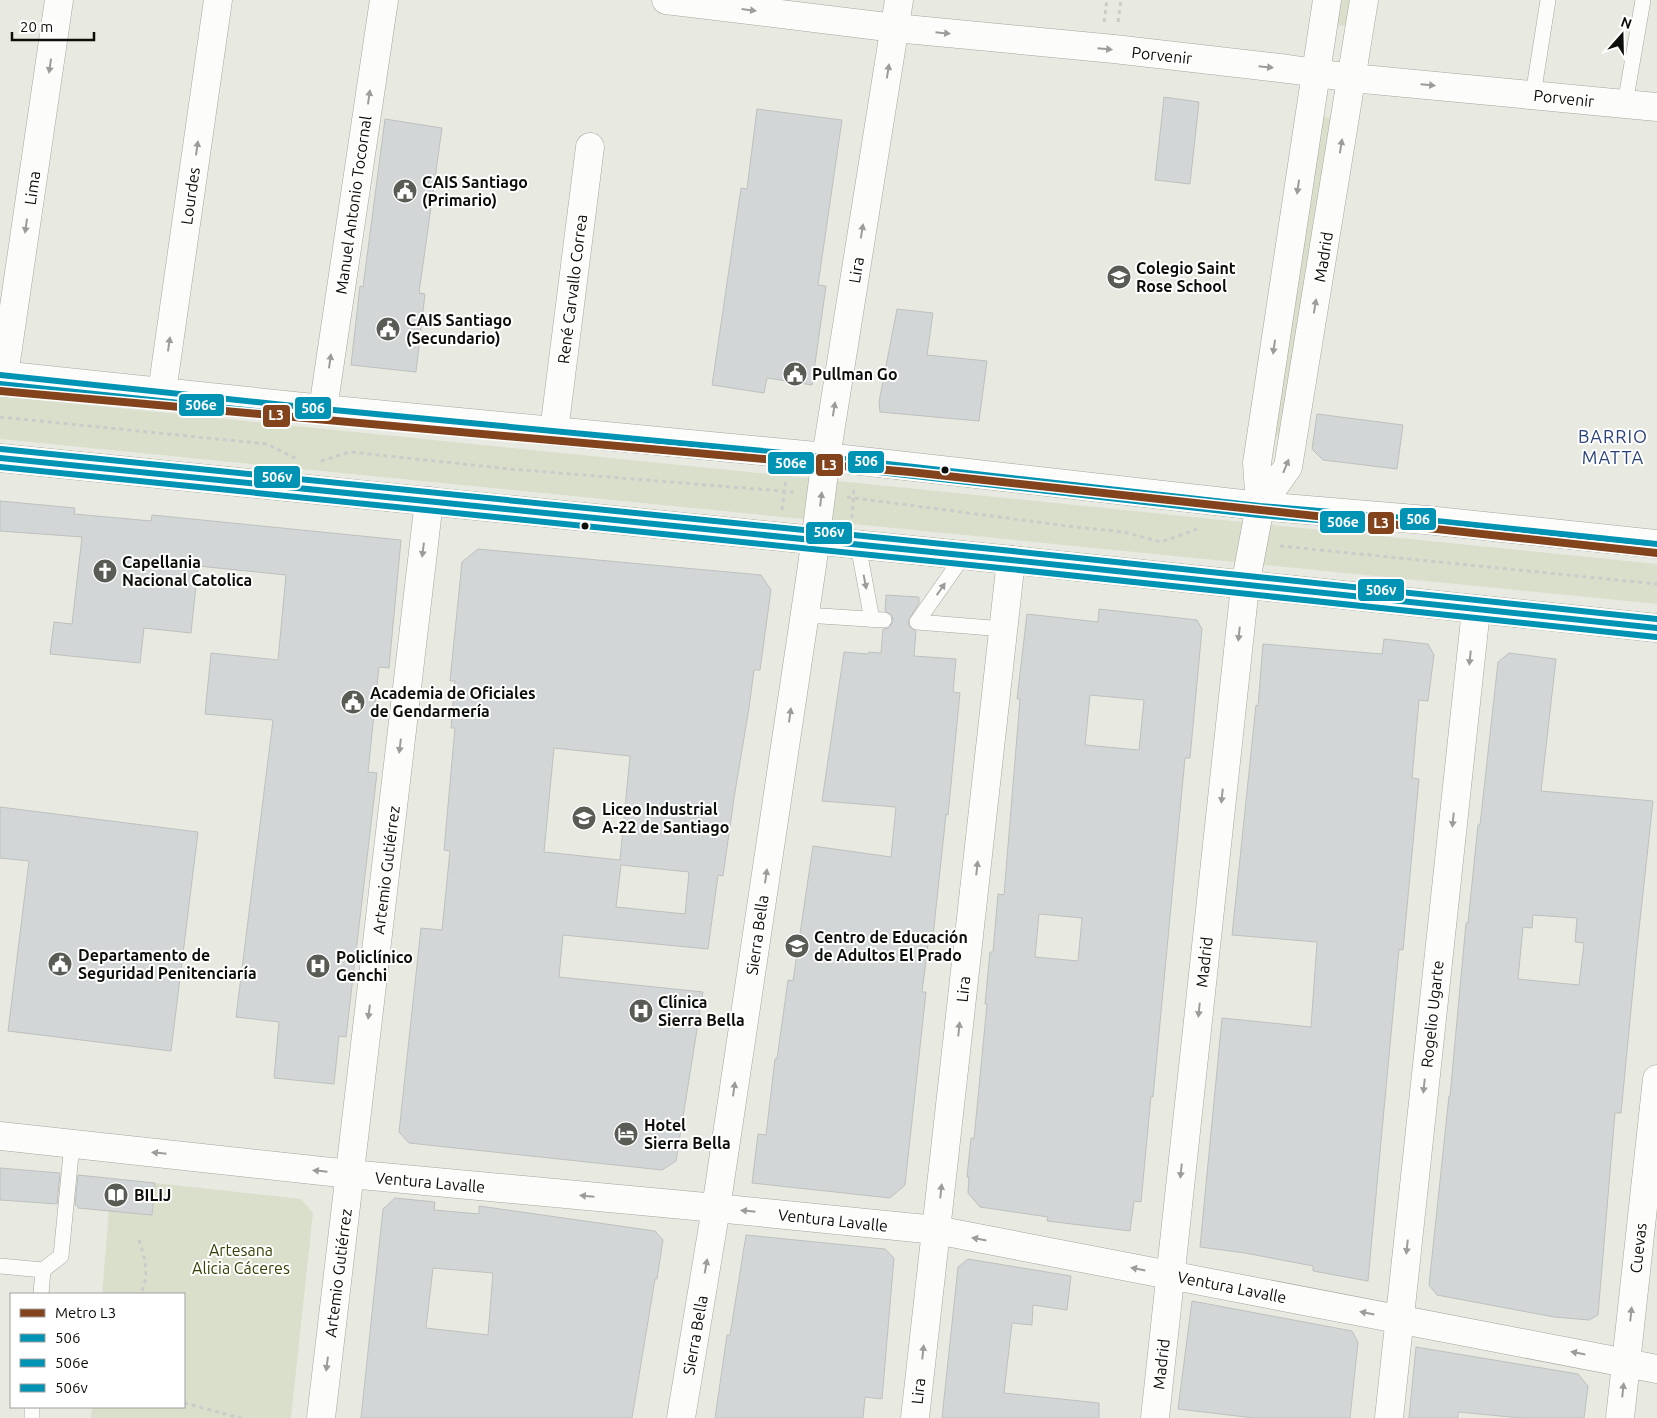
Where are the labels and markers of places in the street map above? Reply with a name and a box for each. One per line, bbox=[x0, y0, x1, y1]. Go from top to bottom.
place label: CAIS Santiago (Primario) bbox=[422, 173, 528, 210]
public building icon: CAIS Santiago (Primario) bbox=[392, 178, 418, 204]
place label: Colegio Saint Rose School bbox=[1136, 259, 1236, 295]
school or university icon: Colegio Saint Rose School bbox=[1106, 264, 1132, 290]
place label: CAIS Santiago (Secundario) bbox=[406, 311, 512, 348]
public building icon: CAIS Santiago (Secundario) bbox=[375, 316, 401, 342]
public building icon: Pullman Go bbox=[782, 361, 808, 387]
place label: Pullman Go bbox=[812, 365, 898, 383]
unlabelled marker bbox=[940, 465, 950, 475]
unlabelled marker bbox=[580, 521, 590, 531]
place label: Capellania Nacional Catolica bbox=[122, 553, 252, 589]
church icon: Capellania Nacional Catolica bbox=[92, 558, 118, 584]
place label: Academia de Oficiales de Gendarmería bbox=[370, 684, 536, 720]
public building icon: Academia de Oficiales de Gendarmería bbox=[340, 689, 366, 715]
place label: Liceo Industrial A-22 de Santiago bbox=[602, 800, 729, 836]
school or university icon: Liceo Industrial A-22 de Santiago bbox=[571, 805, 597, 831]
place label: Centro de Educación de Adultos El Prado bbox=[814, 928, 968, 964]
school or university icon: Centro de Educación de Adultos El Prado bbox=[784, 933, 810, 959]
place label: Departamento de Seguridad Penitenciaría bbox=[78, 946, 257, 982]
place label: Policlínico Genchi bbox=[336, 948, 413, 984]
public building icon: Departamento de Seguridad Penitenciaría bbox=[47, 951, 73, 977]
hospital icon: Policlínico Genchi bbox=[305, 953, 331, 979]
place label: Clínica Sierra Bella bbox=[658, 993, 745, 1029]
hospital icon: Clínica Sierra Bella bbox=[628, 998, 654, 1024]
place label: Hotel Sierra Bella bbox=[644, 1116, 731, 1152]
hotel icon: Hotel Sierra Bella bbox=[613, 1121, 639, 1147]
library icon: BILIJ bbox=[103, 1182, 129, 1208]
place label: BILIJ bbox=[134, 1186, 171, 1204]

